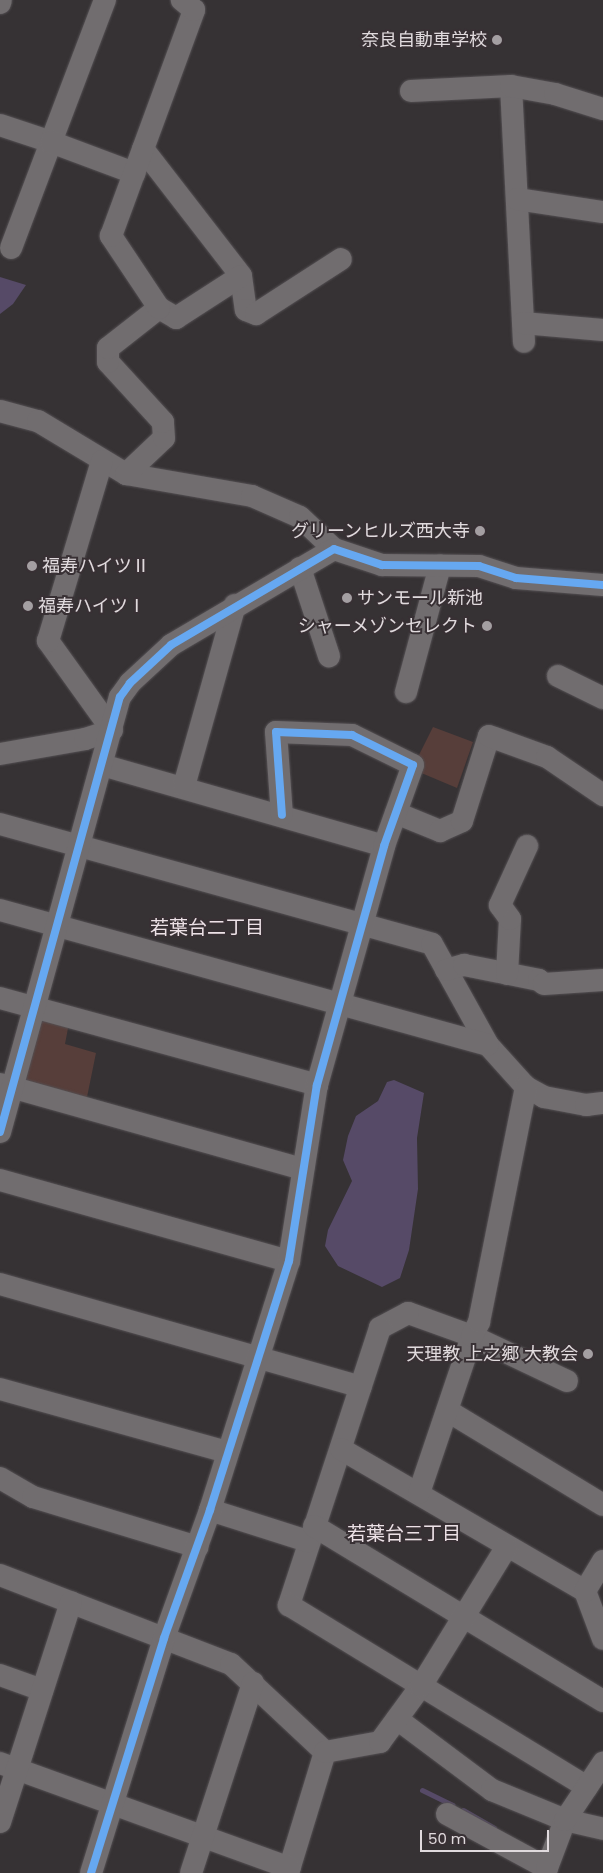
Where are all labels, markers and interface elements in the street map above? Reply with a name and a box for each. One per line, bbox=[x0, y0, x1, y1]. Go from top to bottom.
place label: 奈良自動車学校 bbox=[361, 29, 487, 51]
marker: 奈良自動車学校 bbox=[491, 34, 503, 46]
place label: グリーンヒルズ西大寺 bbox=[290, 520, 470, 542]
marker: グリーンヒルズ西大寺 bbox=[474, 525, 486, 537]
place label: 福寿ハイツⅡ bbox=[42, 555, 150, 577]
marker: 福寿ハイツⅡ bbox=[26, 560, 38, 572]
place label: サンモール新池 bbox=[357, 587, 483, 609]
marker: サンモール新池 bbox=[341, 592, 353, 604]
place label: 福寿ハイツⅠ bbox=[38, 595, 146, 617]
marker: 福寿ハイツⅠ bbox=[22, 600, 34, 612]
place label: シャーメゾンセレクト bbox=[297, 615, 477, 637]
marker: シャーメゾンセレクト bbox=[481, 620, 493, 632]
district label: 若葉台二丁目 bbox=[150, 917, 264, 939]
place label: 天理教 上之郷 大教会 bbox=[406, 1343, 578, 1365]
marker: 天理教 上之郷 大教会 bbox=[582, 1348, 594, 1360]
district label: 若葉台三丁目 bbox=[347, 1523, 461, 1545]
scale bar bbox=[423, 1820, 552, 1852]
text: 50 m bbox=[428, 1828, 466, 1849]

